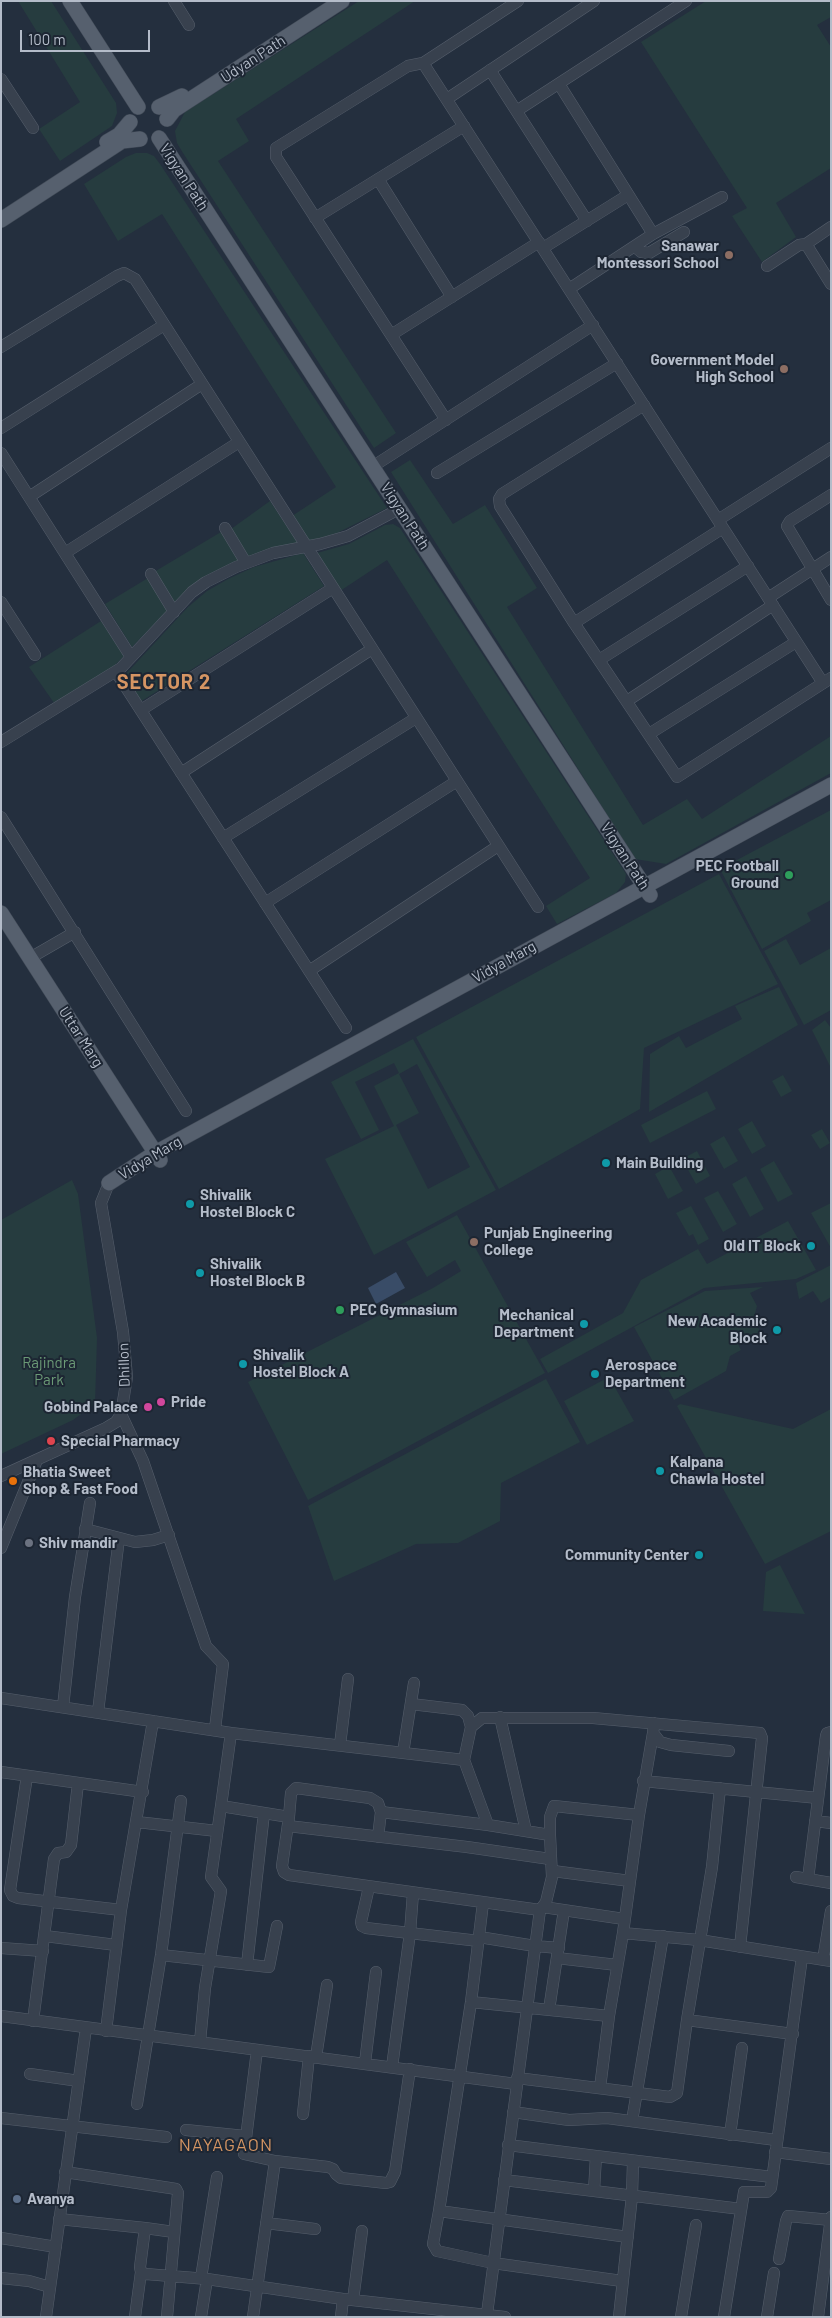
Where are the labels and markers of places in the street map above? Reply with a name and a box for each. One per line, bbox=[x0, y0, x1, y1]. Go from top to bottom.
place label: Sanawar Montessori School bbox=[597, 237, 719, 272]
marker: Sanawar Montessori School bbox=[723, 249, 735, 261]
place label: Government Model High School bbox=[650, 351, 774, 386]
marker: Government Model High School bbox=[778, 363, 790, 375]
place label: PEC Football Ground bbox=[696, 857, 779, 892]
marker: PEC Football Ground bbox=[783, 869, 795, 881]
place label: Main Building bbox=[616, 1154, 703, 1172]
marker: Main Building bbox=[600, 1157, 612, 1169]
place label: Shivalik Hostel Block C bbox=[200, 1186, 295, 1221]
marker: Shivalik Hostel Block C bbox=[184, 1198, 196, 1210]
place label: Punjab Engineering College bbox=[484, 1224, 612, 1259]
marker: Punjab Engineering College bbox=[468, 1236, 480, 1248]
place label: Old IT Block bbox=[723, 1237, 801, 1255]
marker: Old IT Block bbox=[805, 1240, 817, 1252]
place label: Shivalik Hostel Block B bbox=[210, 1255, 305, 1290]
marker: Shivalik Hostel Block B bbox=[194, 1267, 206, 1279]
place label: PEC Gymnasium bbox=[350, 1301, 457, 1319]
marker: PEC Gymnasium bbox=[334, 1304, 346, 1316]
place label: Mechanical Department bbox=[494, 1306, 574, 1341]
place label: New Academic Block bbox=[668, 1312, 767, 1347]
marker: Mechanical Department bbox=[578, 1318, 590, 1330]
marker: New Academic Block bbox=[771, 1324, 783, 1336]
place label: Shivalik Hostel Block A bbox=[253, 1346, 349, 1381]
place label: Aerospace Department bbox=[605, 1356, 685, 1391]
marker: Shivalik Hostel Block A bbox=[237, 1358, 249, 1370]
marker: Aerospace Department bbox=[589, 1368, 601, 1380]
place label: Pride bbox=[171, 1393, 206, 1411]
marker: Pride bbox=[155, 1396, 167, 1408]
place label: Gobind Palace bbox=[44, 1398, 138, 1416]
marker: Gobind Palace bbox=[142, 1401, 154, 1413]
place label: Special Pharmacy bbox=[61, 1432, 180, 1450]
marker: Special Pharmacy bbox=[45, 1435, 57, 1447]
place label: Kalpana Chawla Hostel bbox=[670, 1453, 764, 1488]
place label: Bhatia Sweet Shop & Fast Food bbox=[23, 1463, 138, 1498]
marker: Kalpana Chawla Hostel bbox=[654, 1465, 666, 1477]
marker: Bhatia Sweet Shop & Fast Food bbox=[7, 1475, 19, 1487]
place label: Shiv mandir bbox=[39, 1534, 117, 1552]
marker: Shiv mandir bbox=[23, 1537, 35, 1549]
place label: Community Center bbox=[565, 1546, 689, 1564]
marker: Community Center bbox=[693, 1549, 705, 1561]
place label: Avanya bbox=[27, 2190, 75, 2208]
marker: Avanya bbox=[11, 2193, 23, 2205]

